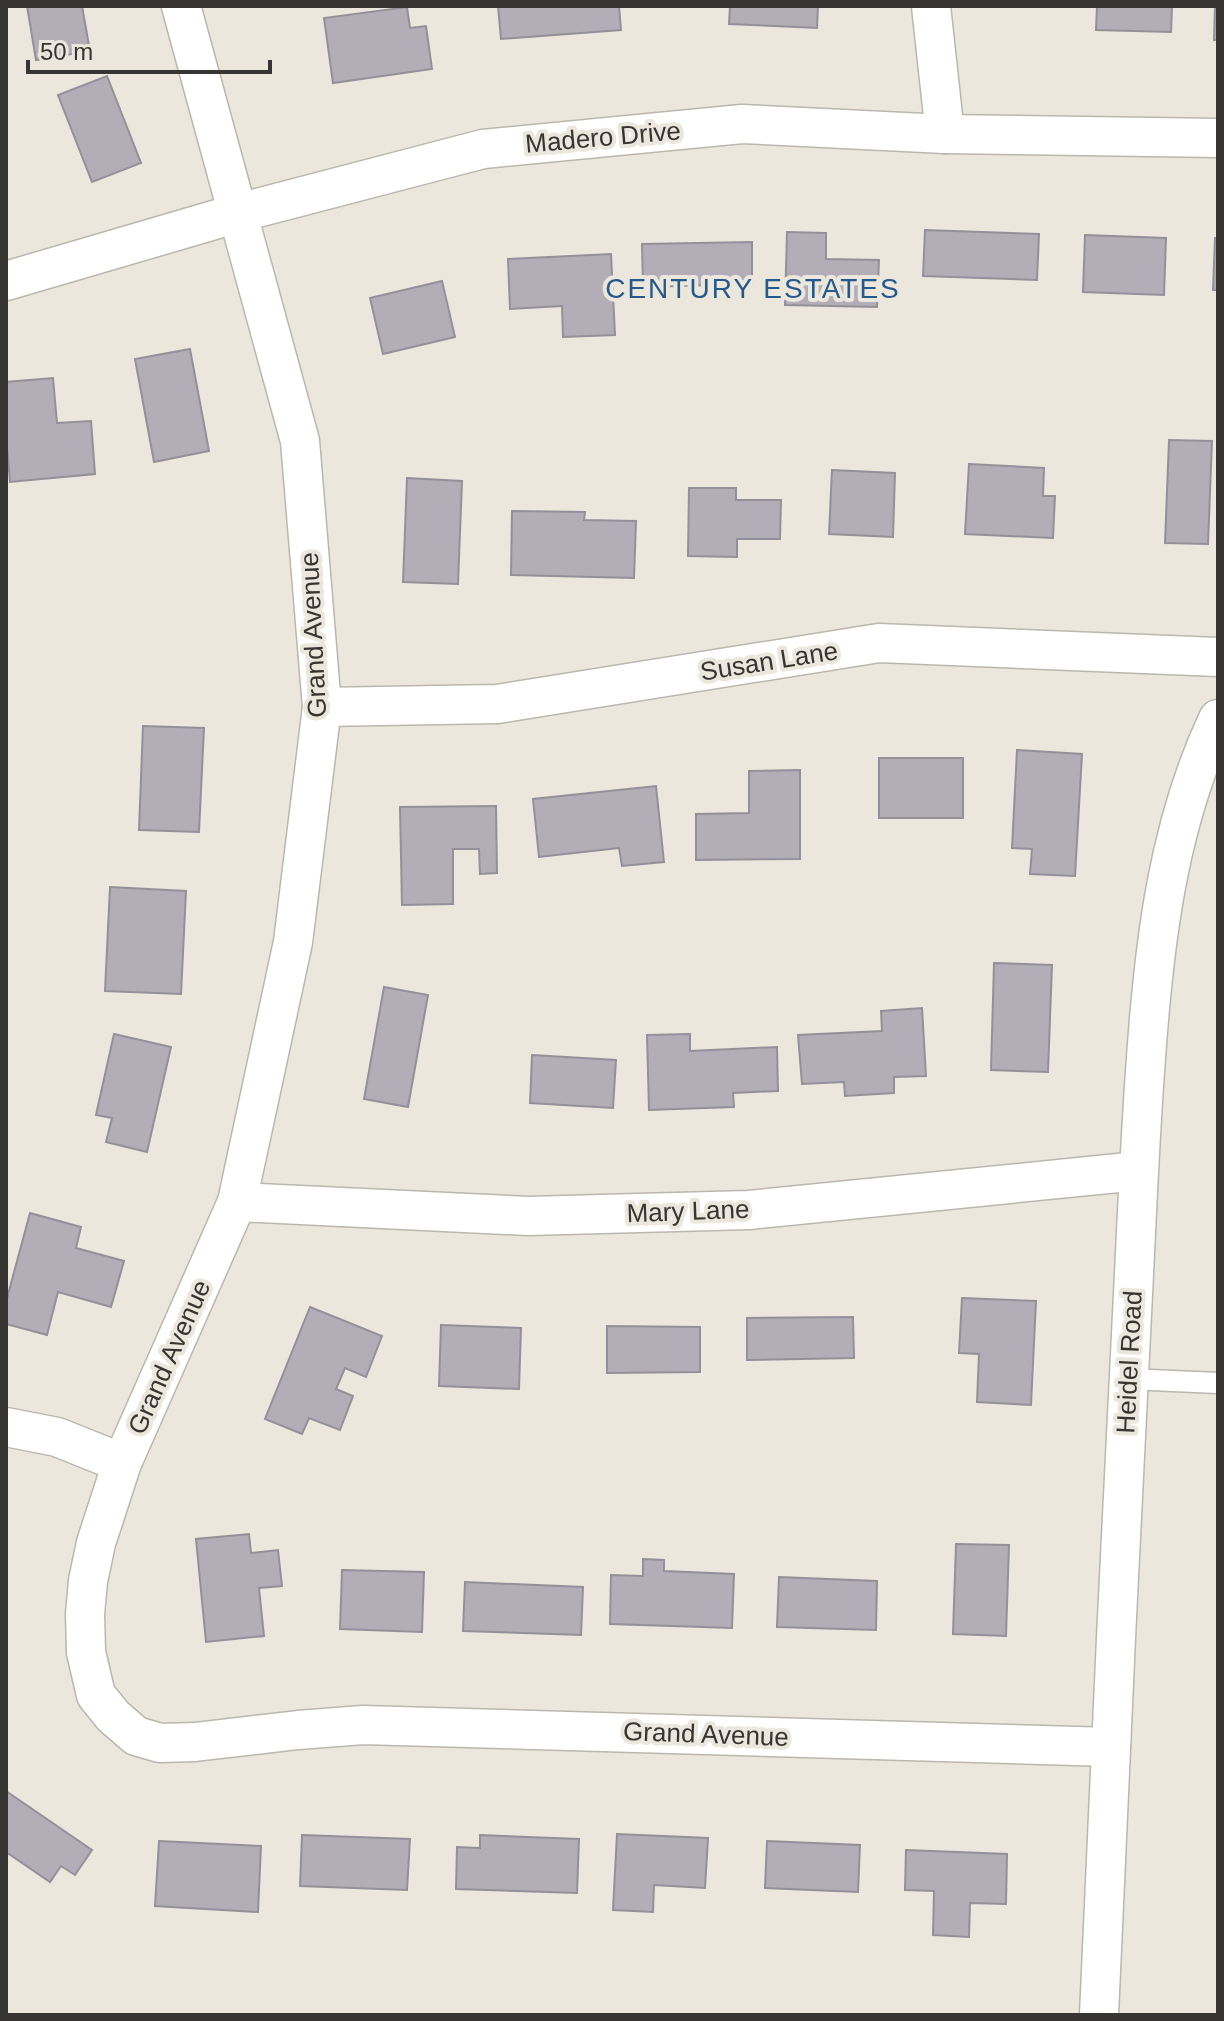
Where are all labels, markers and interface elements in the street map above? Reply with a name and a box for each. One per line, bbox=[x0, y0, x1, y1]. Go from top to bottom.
scale bar bbox=[28, 24, 270, 74]
text: 50 m bbox=[40, 38, 93, 65]
street label: Madero Drive bbox=[524, 115, 682, 159]
district label: CENTURY ESTATES bbox=[605, 273, 901, 304]
street label: Grand Avenue bbox=[294, 551, 332, 719]
street label: Susan Lane bbox=[698, 635, 840, 687]
street label: Mary Lane bbox=[626, 1194, 750, 1228]
street label: Grand Avenue bbox=[122, 1275, 216, 1439]
street label: Heidel Road bbox=[1110, 1290, 1148, 1434]
street label: Grand Avenue bbox=[623, 1716, 789, 1752]

